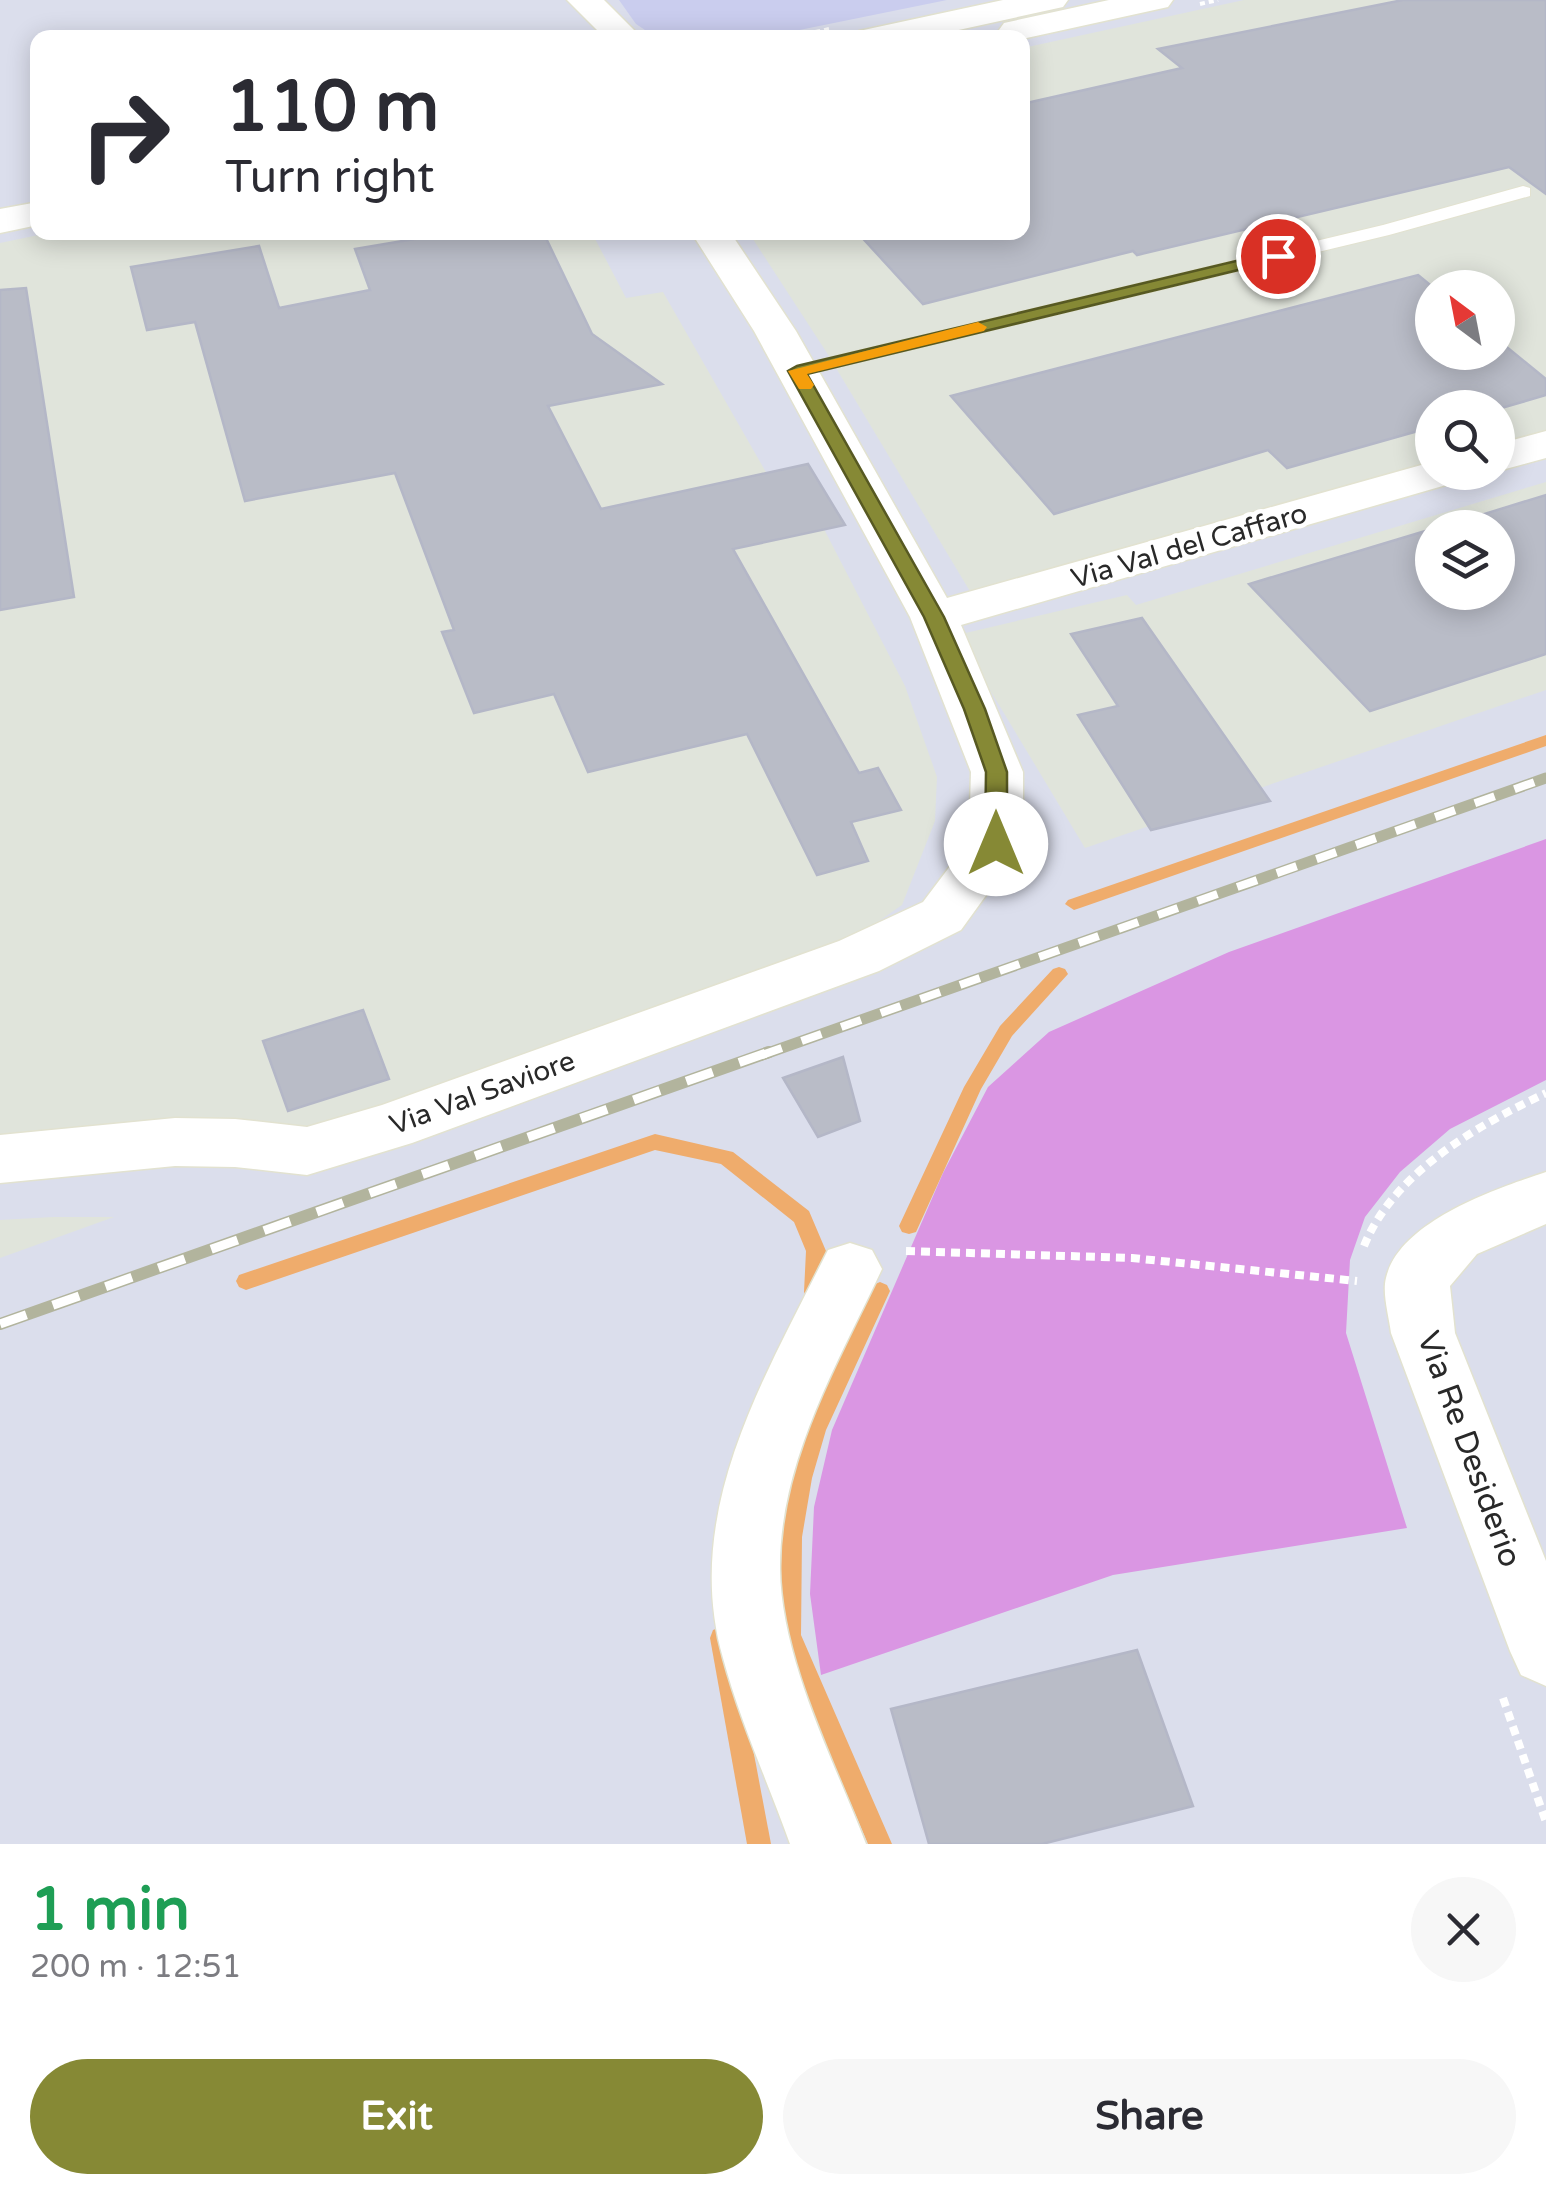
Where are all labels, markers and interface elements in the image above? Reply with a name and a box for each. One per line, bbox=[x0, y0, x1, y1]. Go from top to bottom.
text: 110 m bbox=[225, 66, 439, 150]
icon: right bbox=[60, 70, 190, 200]
text: Turn right bbox=[225, 151, 434, 205]
pin bbox=[1236, 214, 1321, 299]
icon: arrive bbox=[1251, 229, 1306, 284]
north arrow bbox=[1415, 270, 1515, 370]
map controls bbox=[1415, 270, 1515, 610]
button: search bbox=[1415, 390, 1515, 490]
street label: Via Val del Caffaro bbox=[1067, 496, 1311, 596]
button: layers bbox=[1415, 510, 1515, 610]
position arrow bbox=[944, 792, 1048, 896]
street label: Via Val Saviore bbox=[385, 1044, 580, 1142]
street label: Via Re Desiderio bbox=[1409, 1326, 1529, 1572]
text: 1 min bbox=[30, 1874, 190, 1946]
button: close bbox=[1411, 1877, 1516, 1982]
text: 200 m · 12:51 bbox=[30, 1948, 242, 1986]
button: Exit bbox=[30, 2059, 763, 2174]
button: Share bbox=[783, 2059, 1516, 2174]

